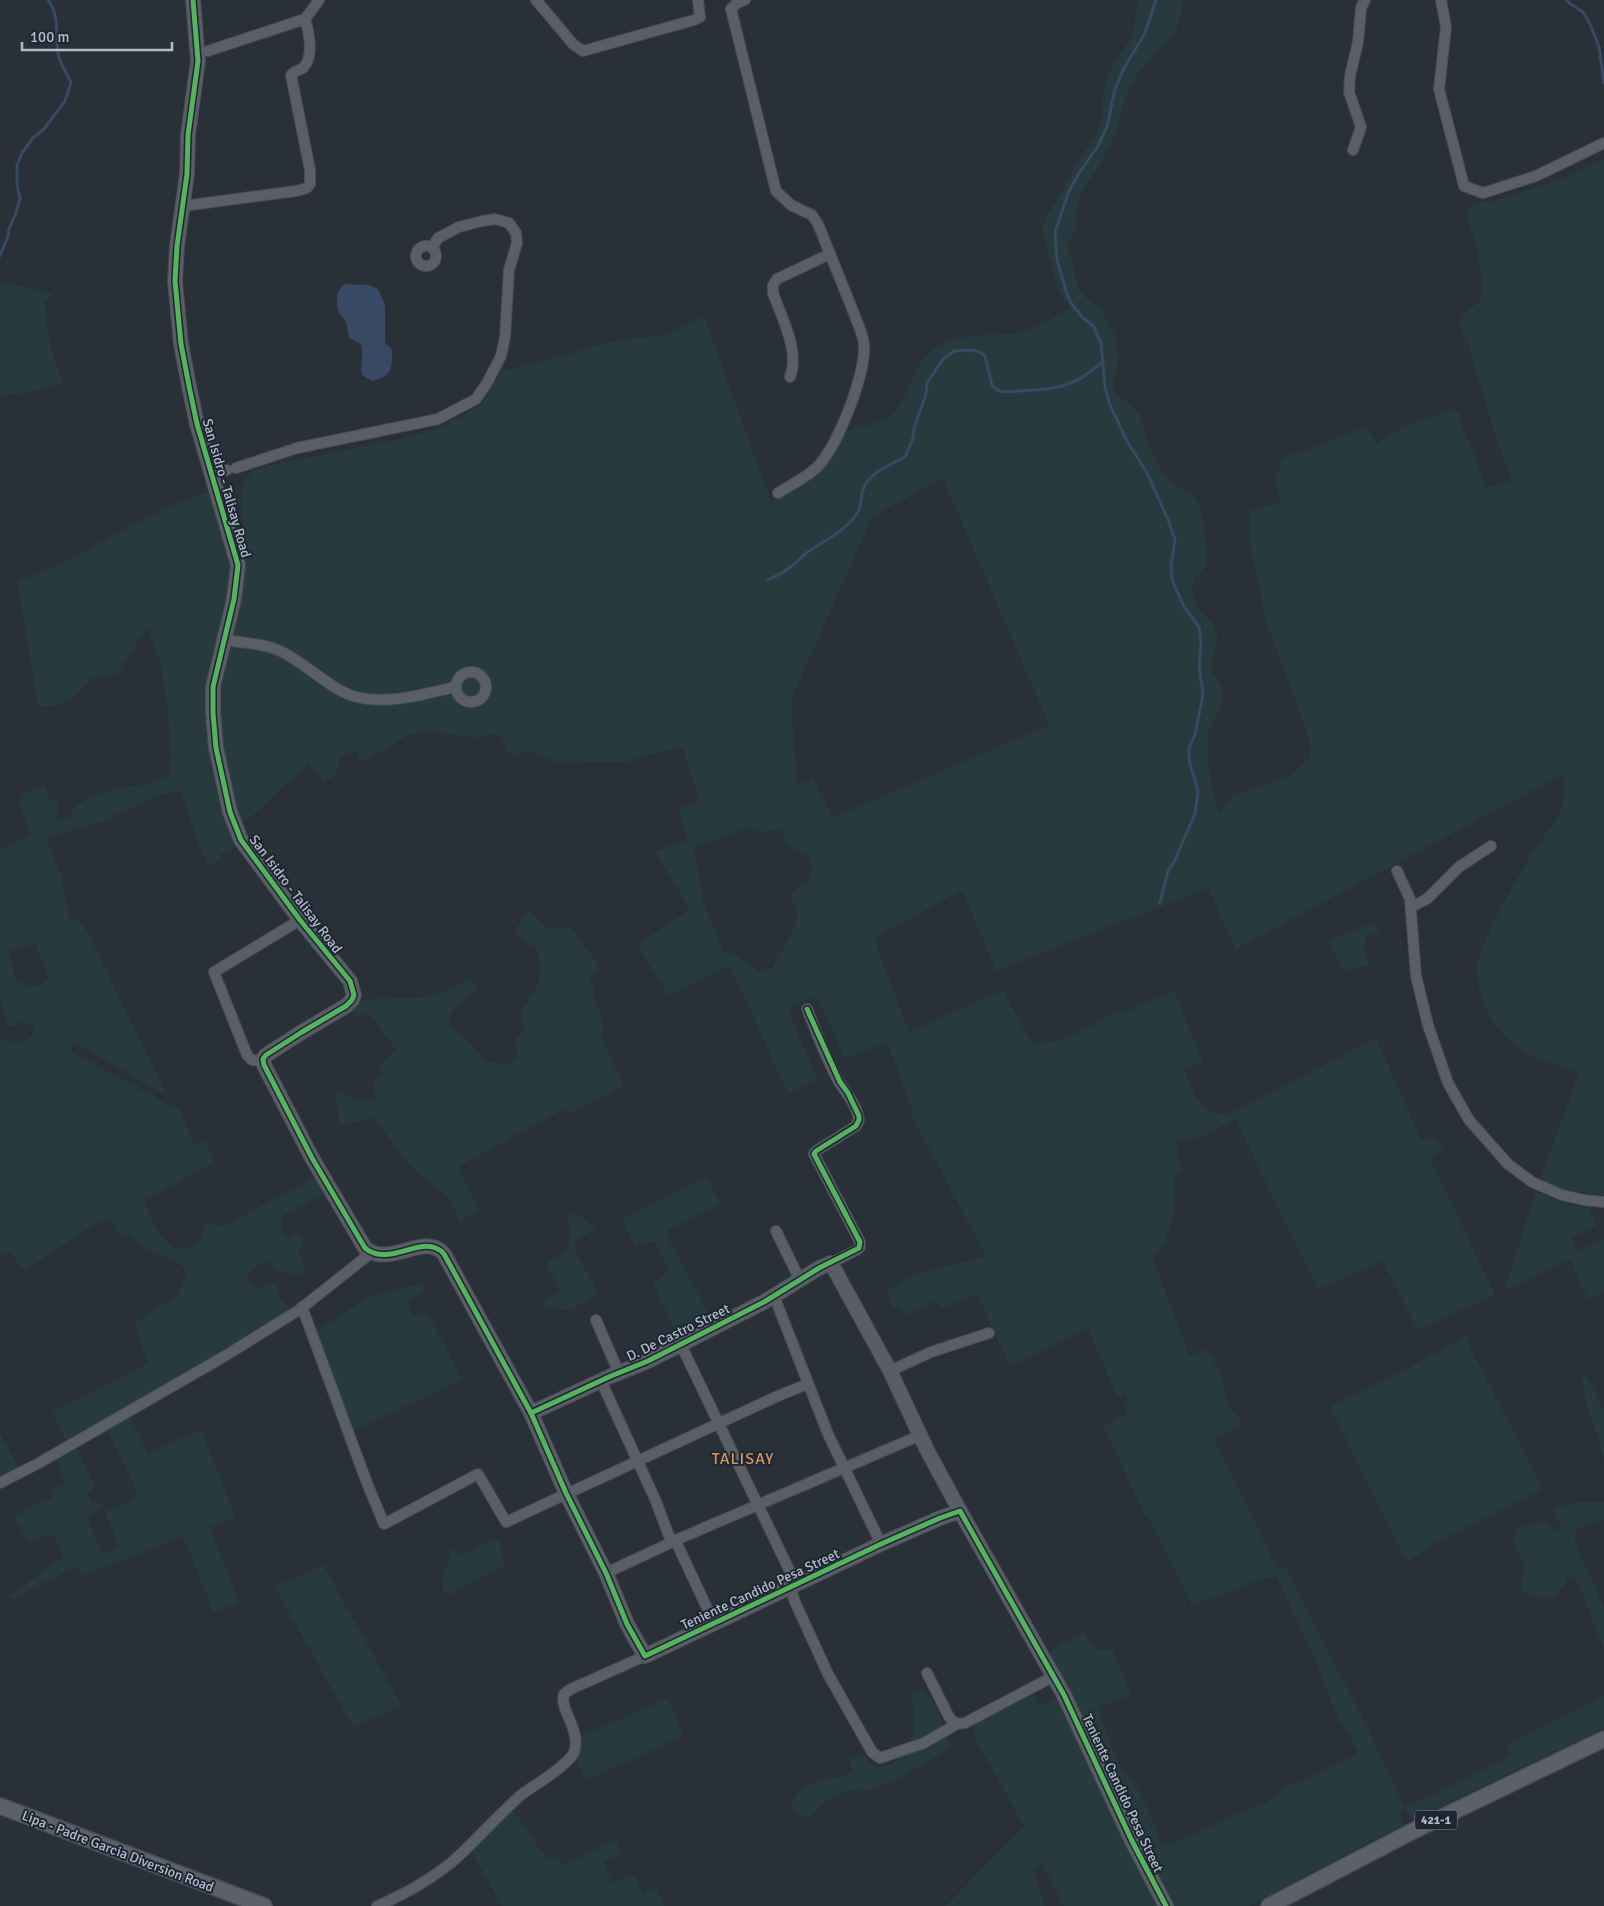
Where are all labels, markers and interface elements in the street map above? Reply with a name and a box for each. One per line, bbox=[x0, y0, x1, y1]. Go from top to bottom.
scale bar bbox=[22, 20, 172, 52]
text: 100 m bbox=[30, 28, 70, 46]
street label: San Isidro - Talisay Road bbox=[199, 417, 254, 560]
street label: San Isidro - Talisay Road bbox=[246, 832, 346, 957]
street label: D. De Castro Street bbox=[624, 1300, 733, 1365]
district label: TALISAY bbox=[712, 1449, 774, 1469]
street label: Teniente Candido Pesa Street bbox=[678, 1545, 842, 1634]
street label: Teniente Candido Pesa Street bbox=[1078, 1711, 1167, 1875]
street label: Lipa - Padre Garcia Diversion Road bbox=[19, 1807, 216, 1896]
road number: 421-1 bbox=[1415, 1810, 1457, 1830]

